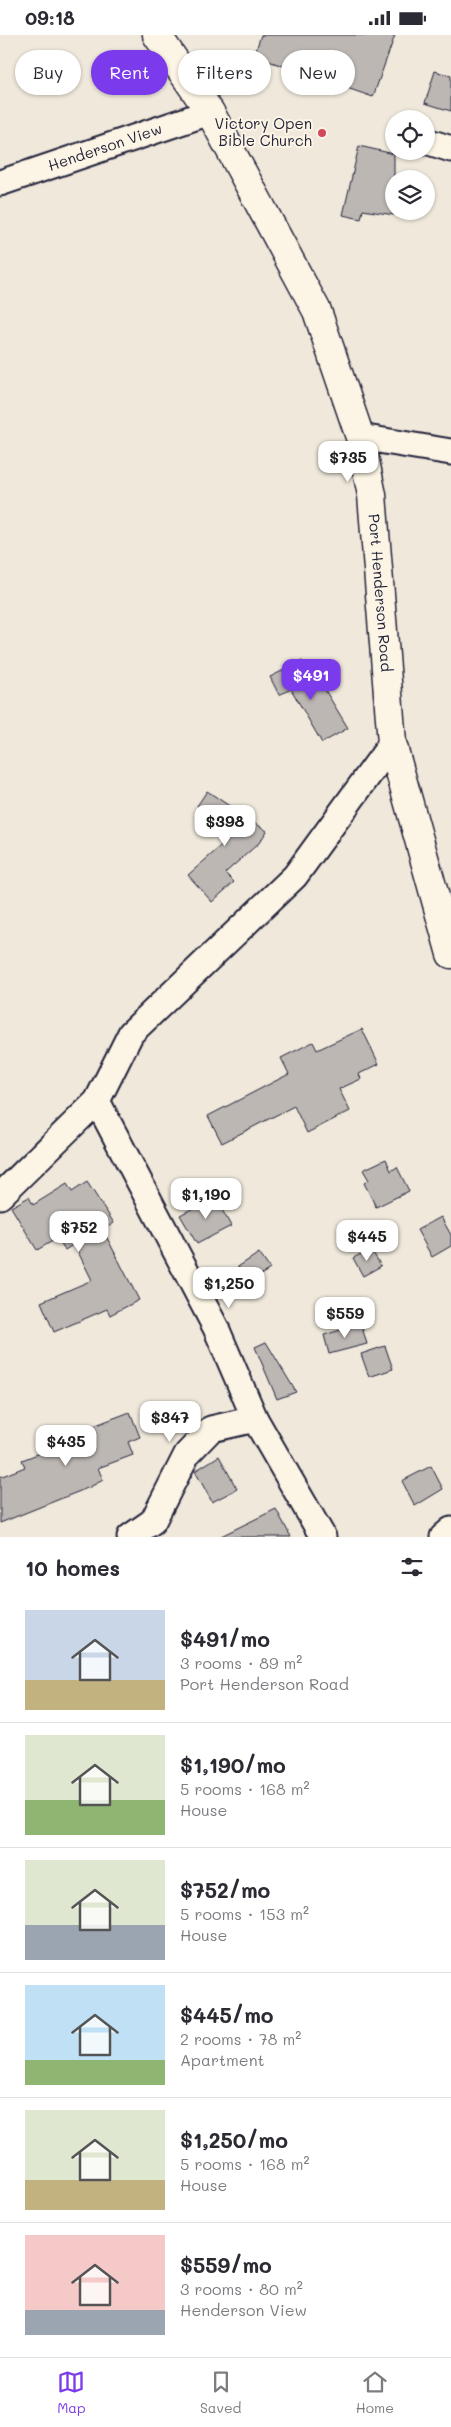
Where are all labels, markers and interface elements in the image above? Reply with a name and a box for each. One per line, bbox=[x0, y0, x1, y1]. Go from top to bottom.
text: 09:18 bbox=[25, 5, 75, 30]
chip: Buy bbox=[15, 50, 81, 95]
chip: Rent bbox=[91, 50, 168, 95]
chip: Filters bbox=[178, 50, 271, 95]
chip: New bbox=[281, 50, 355, 95]
map controls bbox=[385, 110, 435, 220]
button: locate bbox=[385, 110, 435, 160]
place label: Victory Open Bible Church bbox=[215, 113, 312, 150]
street label: Henderson View bbox=[45, 118, 164, 175]
marker: Victory Open Bible Church bbox=[316, 127, 328, 139]
button: layers bbox=[385, 170, 435, 220]
pin: $735 bbox=[318, 441, 378, 483]
text: $735 bbox=[329, 446, 367, 467]
street label: Port Henderson Road bbox=[365, 513, 397, 673]
pin: $491 bbox=[281, 659, 341, 701]
text: $491 bbox=[293, 664, 329, 685]
pin: $398 bbox=[195, 805, 255, 847]
text: $398 bbox=[205, 810, 245, 831]
pin: $1,190 bbox=[165, 1177, 247, 1220]
text: $1,190 bbox=[182, 1183, 230, 1204]
pin: $752 bbox=[49, 1211, 109, 1253]
text: $752 bbox=[60, 1216, 98, 1237]
pin: $445 bbox=[337, 1219, 397, 1262]
text: $445 bbox=[347, 1225, 387, 1246]
pin: $1,250 bbox=[188, 1267, 270, 1309]
text: $1,250 bbox=[204, 1272, 254, 1293]
pin: $559 bbox=[315, 1297, 375, 1339]
text: $559 bbox=[326, 1302, 364, 1323]
pin: $347 bbox=[140, 1401, 200, 1443]
text: $347 bbox=[151, 1406, 189, 1427]
pin: $435 bbox=[36, 1425, 96, 1467]
text: $435 bbox=[47, 1430, 85, 1451]
icon: filters bbox=[398, 1553, 426, 1581]
text: 10 homes bbox=[25, 1554, 120, 1581]
text: $491/mo bbox=[180, 1625, 270, 1652]
icon: home bbox=[65, 1630, 125, 1690]
text: 3 rooms · 89 m² bbox=[180, 1652, 302, 1673]
text: Port Henderson Road bbox=[180, 1673, 349, 1694]
text: $1,190/mo bbox=[180, 1751, 286, 1778]
icon: home bbox=[65, 1755, 125, 1815]
text: 5 rooms · 168 m² bbox=[180, 1778, 310, 1799]
text: House bbox=[180, 1799, 227, 1820]
text: $752/mo bbox=[180, 1876, 270, 1903]
icon: home bbox=[65, 1880, 125, 1940]
text: 5 rooms · 153 m² bbox=[180, 1903, 309, 1924]
text: House bbox=[180, 1924, 227, 1945]
text: $445/mo bbox=[180, 2001, 274, 2028]
icon: home bbox=[65, 2005, 125, 2065]
text: 2 rooms · 78 m² bbox=[180, 2028, 301, 2049]
text: Apartment bbox=[180, 2049, 265, 2070]
text: $1,250/mo bbox=[180, 2126, 288, 2153]
icon: home bbox=[65, 2130, 125, 2190]
text: 5 rooms · 168 m² bbox=[180, 2153, 310, 2174]
text: House bbox=[180, 2174, 227, 2195]
text: $559/mo bbox=[180, 2251, 272, 2278]
icon: home bbox=[65, 2255, 125, 2315]
text: 3 rooms · 80 m² bbox=[180, 2278, 303, 2299]
text: Henderson View bbox=[180, 2299, 307, 2320]
tab: Map bbox=[57, 2368, 86, 2417]
tab: Saved bbox=[200, 2368, 241, 2417]
tab: Home bbox=[356, 2368, 394, 2417]

